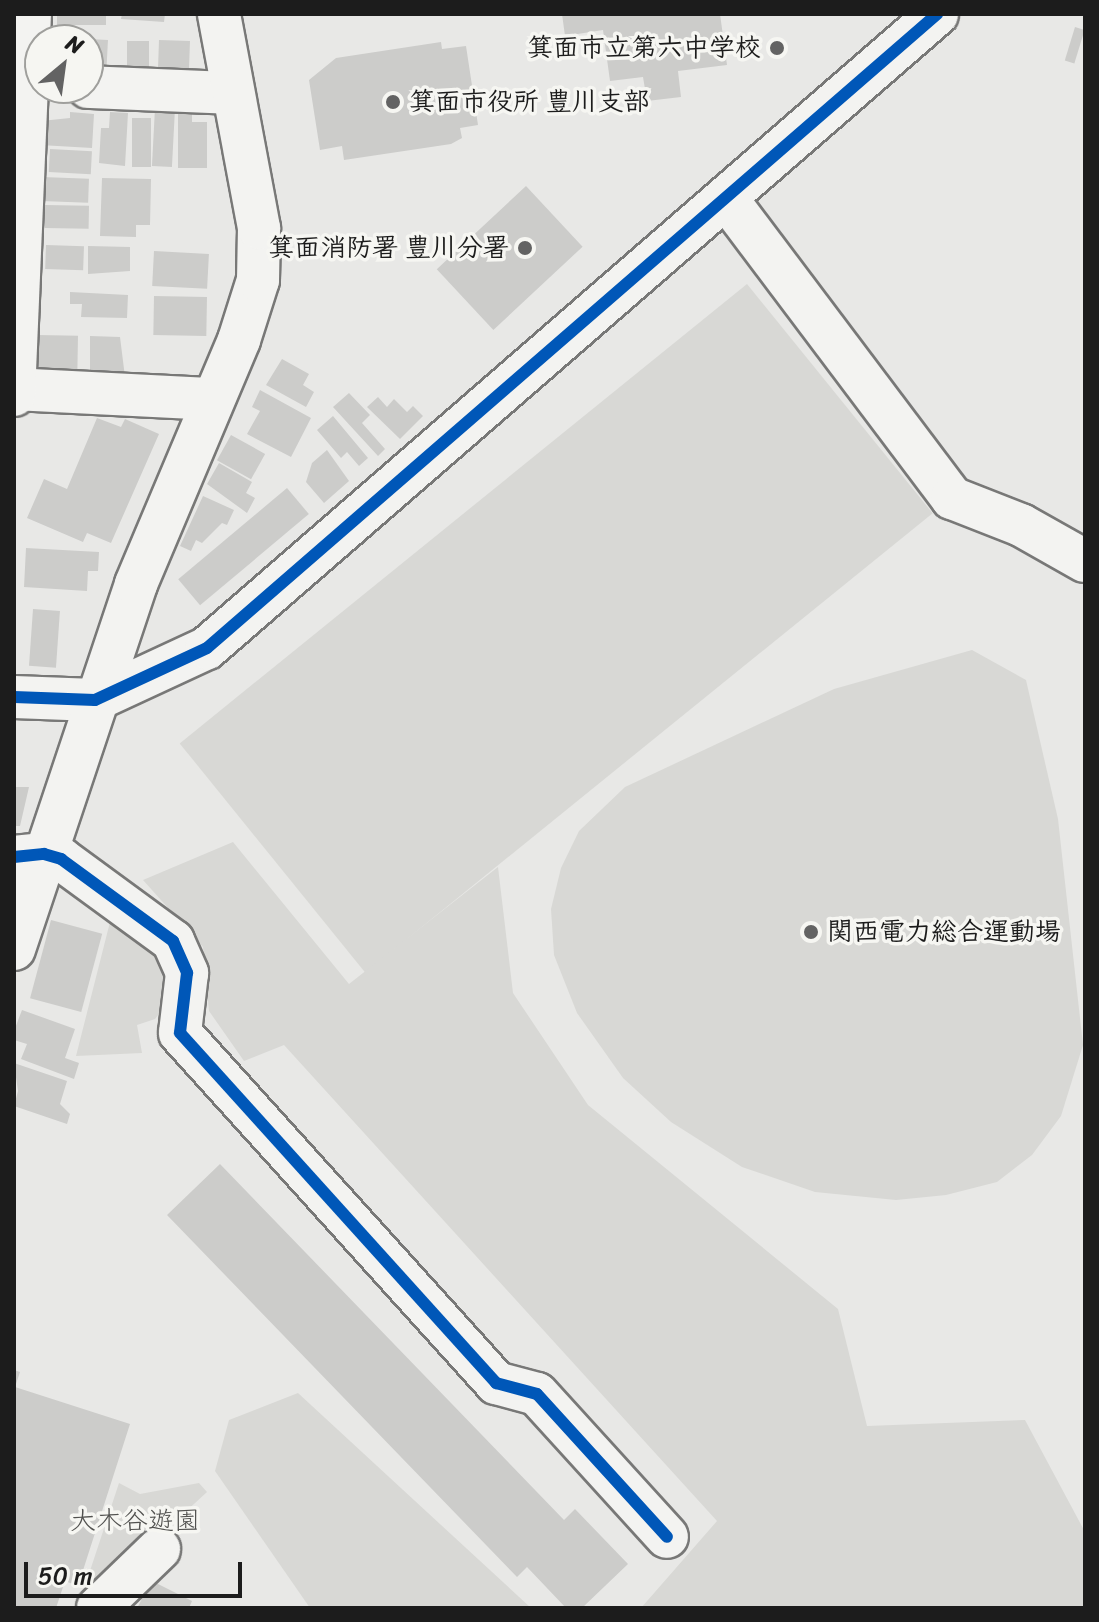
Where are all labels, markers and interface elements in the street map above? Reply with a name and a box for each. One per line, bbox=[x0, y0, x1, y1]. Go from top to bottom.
north arrow bbox=[24, 24, 104, 104]
text: N bbox=[59, 24, 91, 65]
place label: 箕面市立第六中学校 bbox=[527, 32, 761, 64]
marker: 箕面市立第六中学校 bbox=[768, 39, 786, 57]
place label: 箕面市役所 豊川支部 bbox=[409, 86, 650, 118]
marker: 箕面市役所 豊川支部 bbox=[384, 93, 402, 111]
place label: 箕面消防署 豊川分署 bbox=[268, 232, 509, 264]
marker: 箕面消防署 豊川分署 bbox=[516, 239, 534, 257]
place label: 関西電力総合運動場 bbox=[827, 916, 1061, 948]
marker: 関西電力総合運動場 bbox=[802, 923, 820, 941]
park label: 大木谷遊園 bbox=[70, 1505, 200, 1537]
scale bar bbox=[28, 1546, 246, 1596]
text: 50 m bbox=[38, 1555, 93, 1597]

